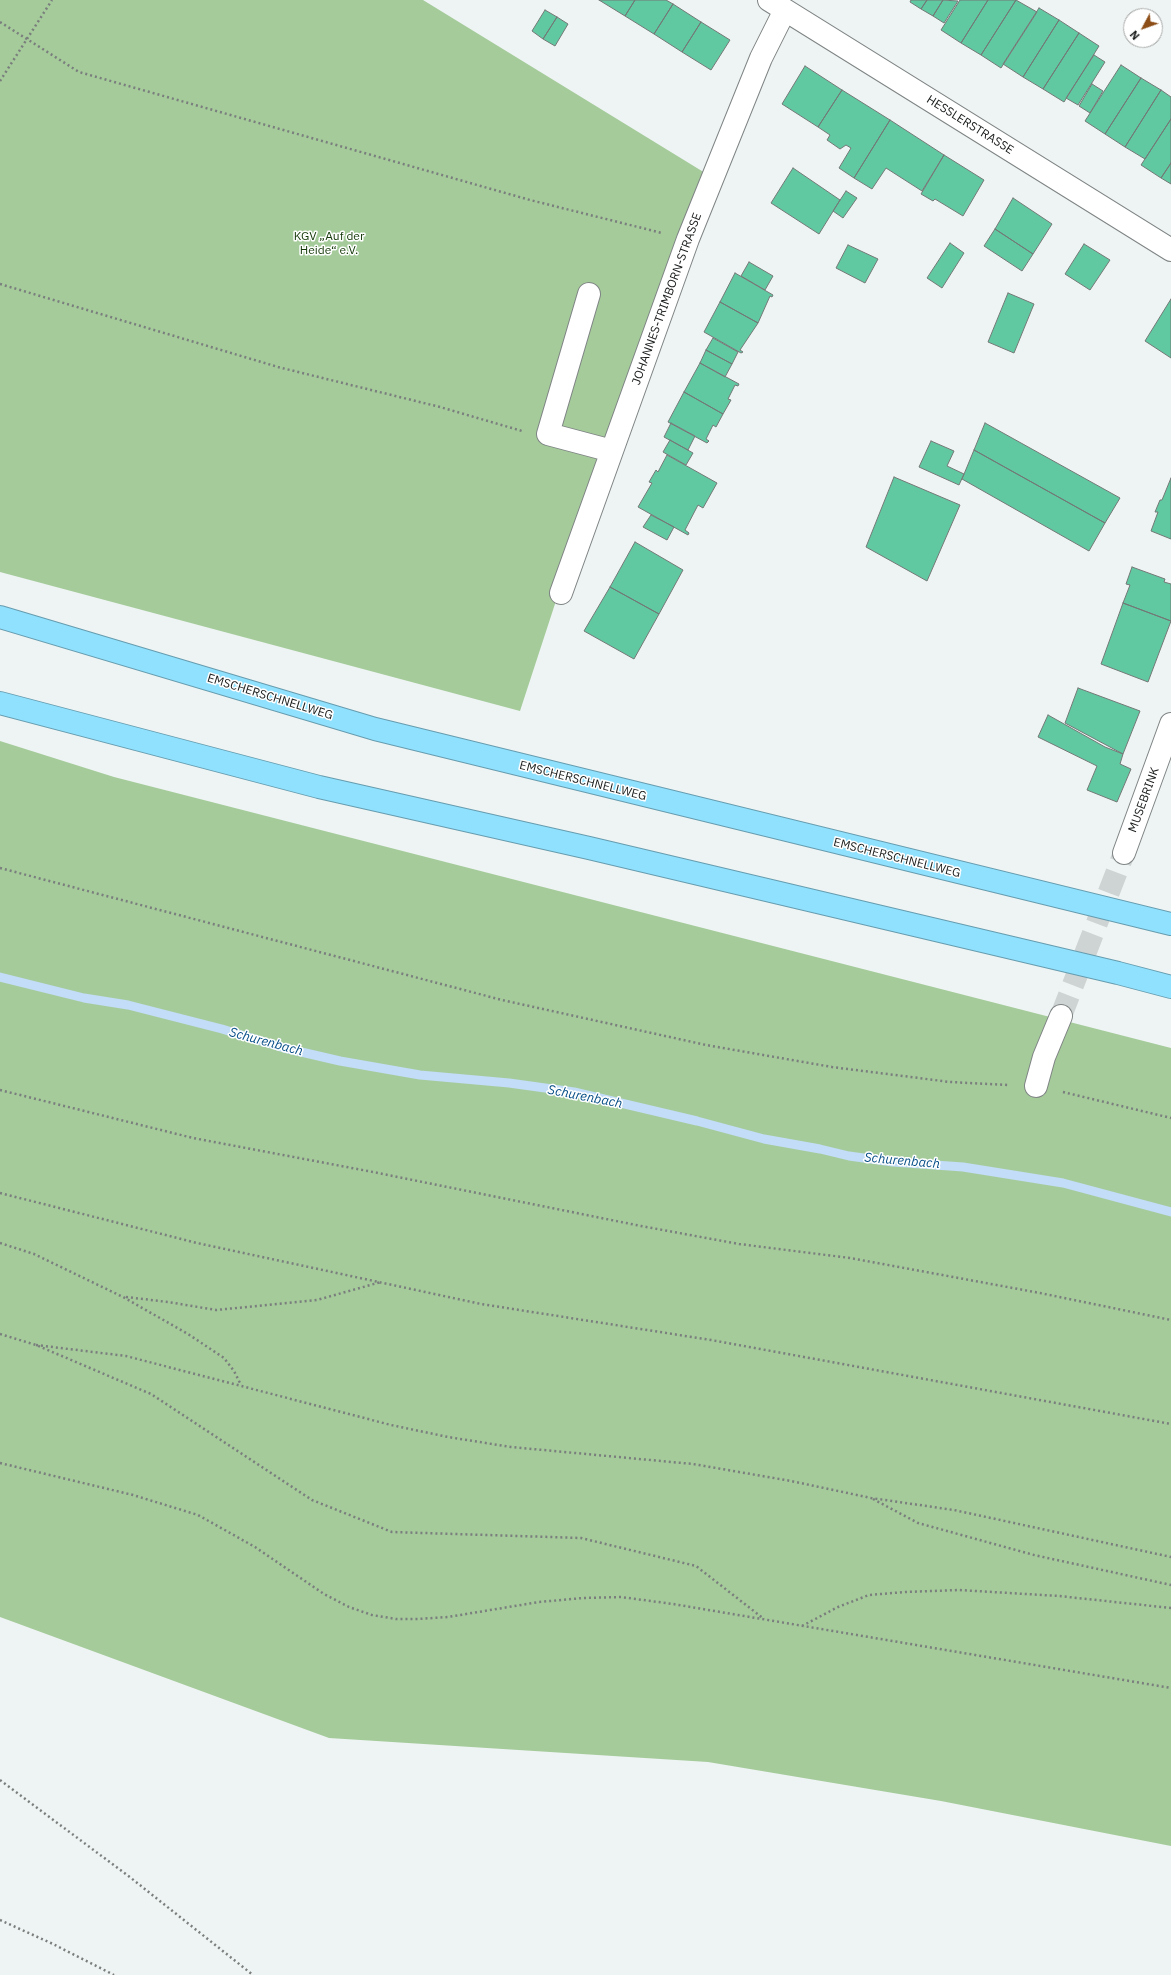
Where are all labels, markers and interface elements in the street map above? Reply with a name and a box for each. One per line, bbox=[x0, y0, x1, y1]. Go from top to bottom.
north arrow bbox=[1123, 8, 1163, 48]
text: N bbox=[1127, 28, 1143, 43]
street label: HESSLERSTRASSE bbox=[924, 92, 1016, 158]
street label: JOHANNES-TRIMBORN-STRASSE bbox=[629, 211, 705, 387]
park label: KGV „Auf der Heide“ e.V. bbox=[294, 230, 364, 258]
street label: EMSCHERSCHNELLWEG bbox=[206, 671, 334, 723]
street label: EMSCHERSCHNELLWEG bbox=[518, 758, 648, 804]
street label: MUSEBRINK bbox=[1126, 765, 1162, 835]
street label: EMSCHERSCHNELLWEG bbox=[832, 835, 962, 881]
water label: Schurenbach bbox=[227, 1025, 305, 1059]
water label: Schurenbach bbox=[546, 1082, 624, 1112]
water label: Schurenbach bbox=[864, 1150, 940, 1172]

